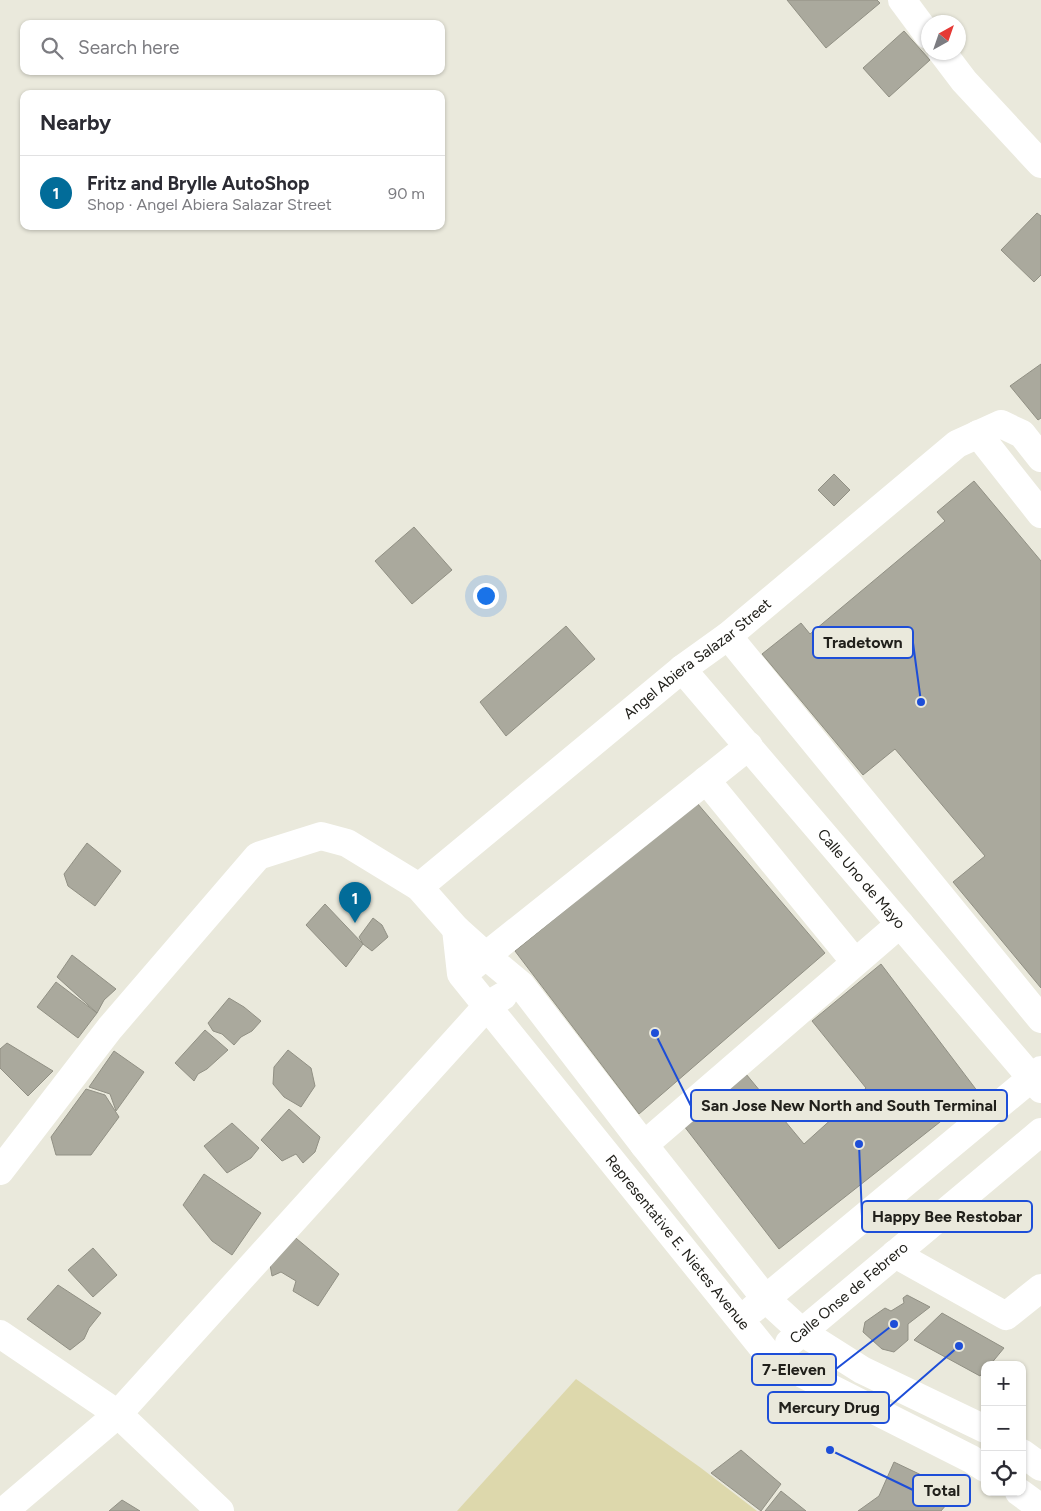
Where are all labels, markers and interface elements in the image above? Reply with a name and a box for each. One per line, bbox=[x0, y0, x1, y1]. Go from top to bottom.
north arrow bbox=[921, 15, 966, 60]
search box bbox=[20, 20, 445, 75]
icon: search bbox=[38, 34, 66, 62]
text: Search here bbox=[78, 36, 180, 59]
text: Nearby bbox=[40, 110, 111, 135]
text: Fritz and Brylle AutoShop bbox=[87, 172, 309, 195]
text: 1 bbox=[53, 184, 59, 203]
text: 90 m bbox=[388, 184, 425, 203]
text: Shop · Angel Abiera Salazar Street bbox=[87, 195, 332, 214]
your location bbox=[473, 583, 499, 609]
street label: Angel Abiera Salazar Street bbox=[620, 595, 775, 723]
callout: Tradetown bbox=[813, 627, 913, 658]
text: Tradetown bbox=[823, 633, 903, 652]
street label: Calle Uno de Mayo bbox=[814, 825, 909, 933]
pin: 1 bbox=[339, 882, 371, 923]
callout: San Jose New North and South Terminal bbox=[691, 1090, 1007, 1121]
text: San Jose New North and South Terminal bbox=[701, 1096, 997, 1115]
street label: Representative E. Nietes Avenue bbox=[602, 1151, 754, 1333]
callout: Happy Bee Restobar bbox=[862, 1201, 1032, 1232]
text: Happy Bee Restobar bbox=[872, 1207, 1022, 1226]
street label: Calle Onse de Febrero bbox=[786, 1238, 912, 1348]
callout: 7-Eleven bbox=[752, 1354, 836, 1385]
text: 7-Eleven bbox=[762, 1360, 826, 1379]
map controls bbox=[981, 1361, 1026, 1496]
button: + bbox=[981, 1361, 1026, 1406]
callout: Mercury Drug bbox=[768, 1392, 889, 1423]
text: Mercury Drug bbox=[778, 1398, 880, 1417]
button: − bbox=[981, 1406, 1026, 1451]
button: locate bbox=[981, 1451, 1026, 1496]
callout: Total bbox=[913, 1475, 970, 1506]
text: Total bbox=[924, 1481, 960, 1500]

